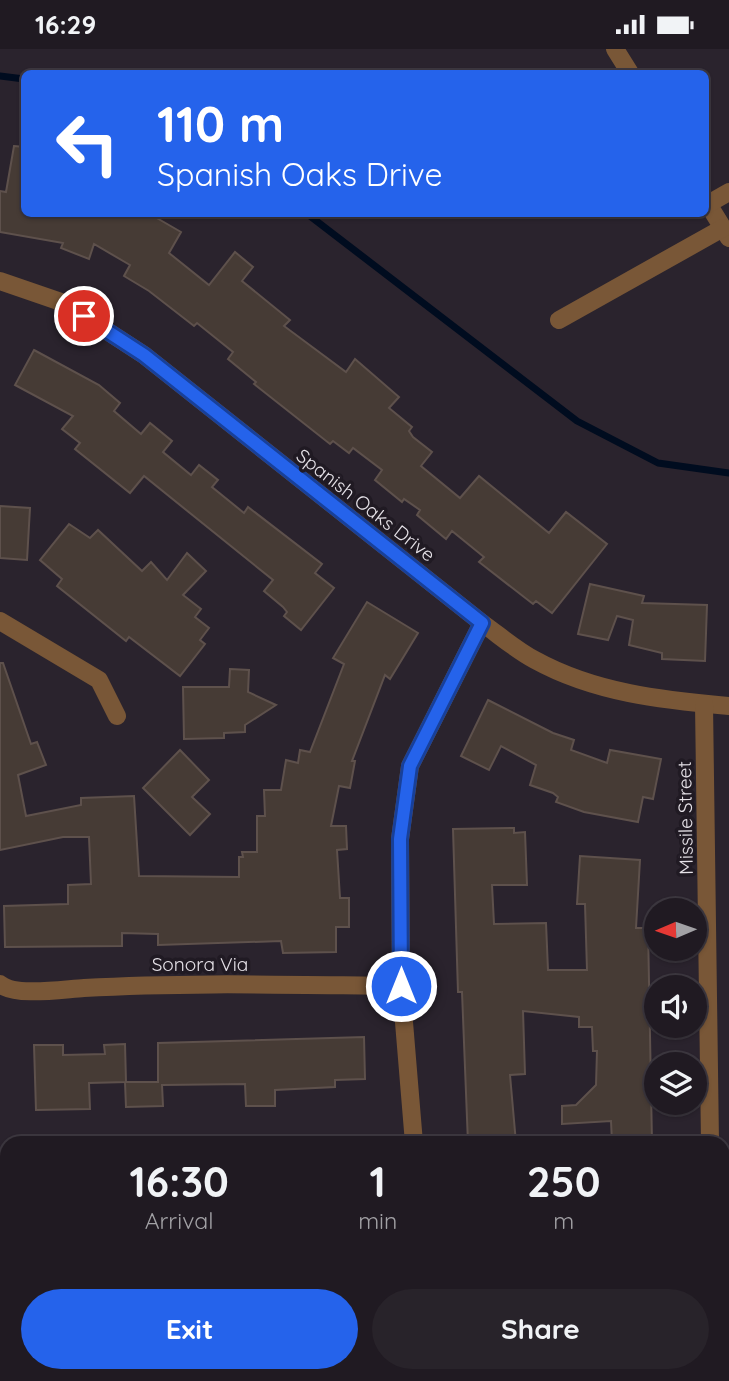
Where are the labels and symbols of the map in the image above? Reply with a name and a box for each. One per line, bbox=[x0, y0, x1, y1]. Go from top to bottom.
pin bbox=[54, 286, 114, 346]
street label: Spanish Oaks Drive bbox=[292, 443, 440, 567]
street label: Missile Street bbox=[672, 761, 698, 875]
north arrow bbox=[644, 898, 707, 961]
position arrow bbox=[364, 949, 438, 1023]
street label: Sonora Via bbox=[152, 952, 248, 976]

